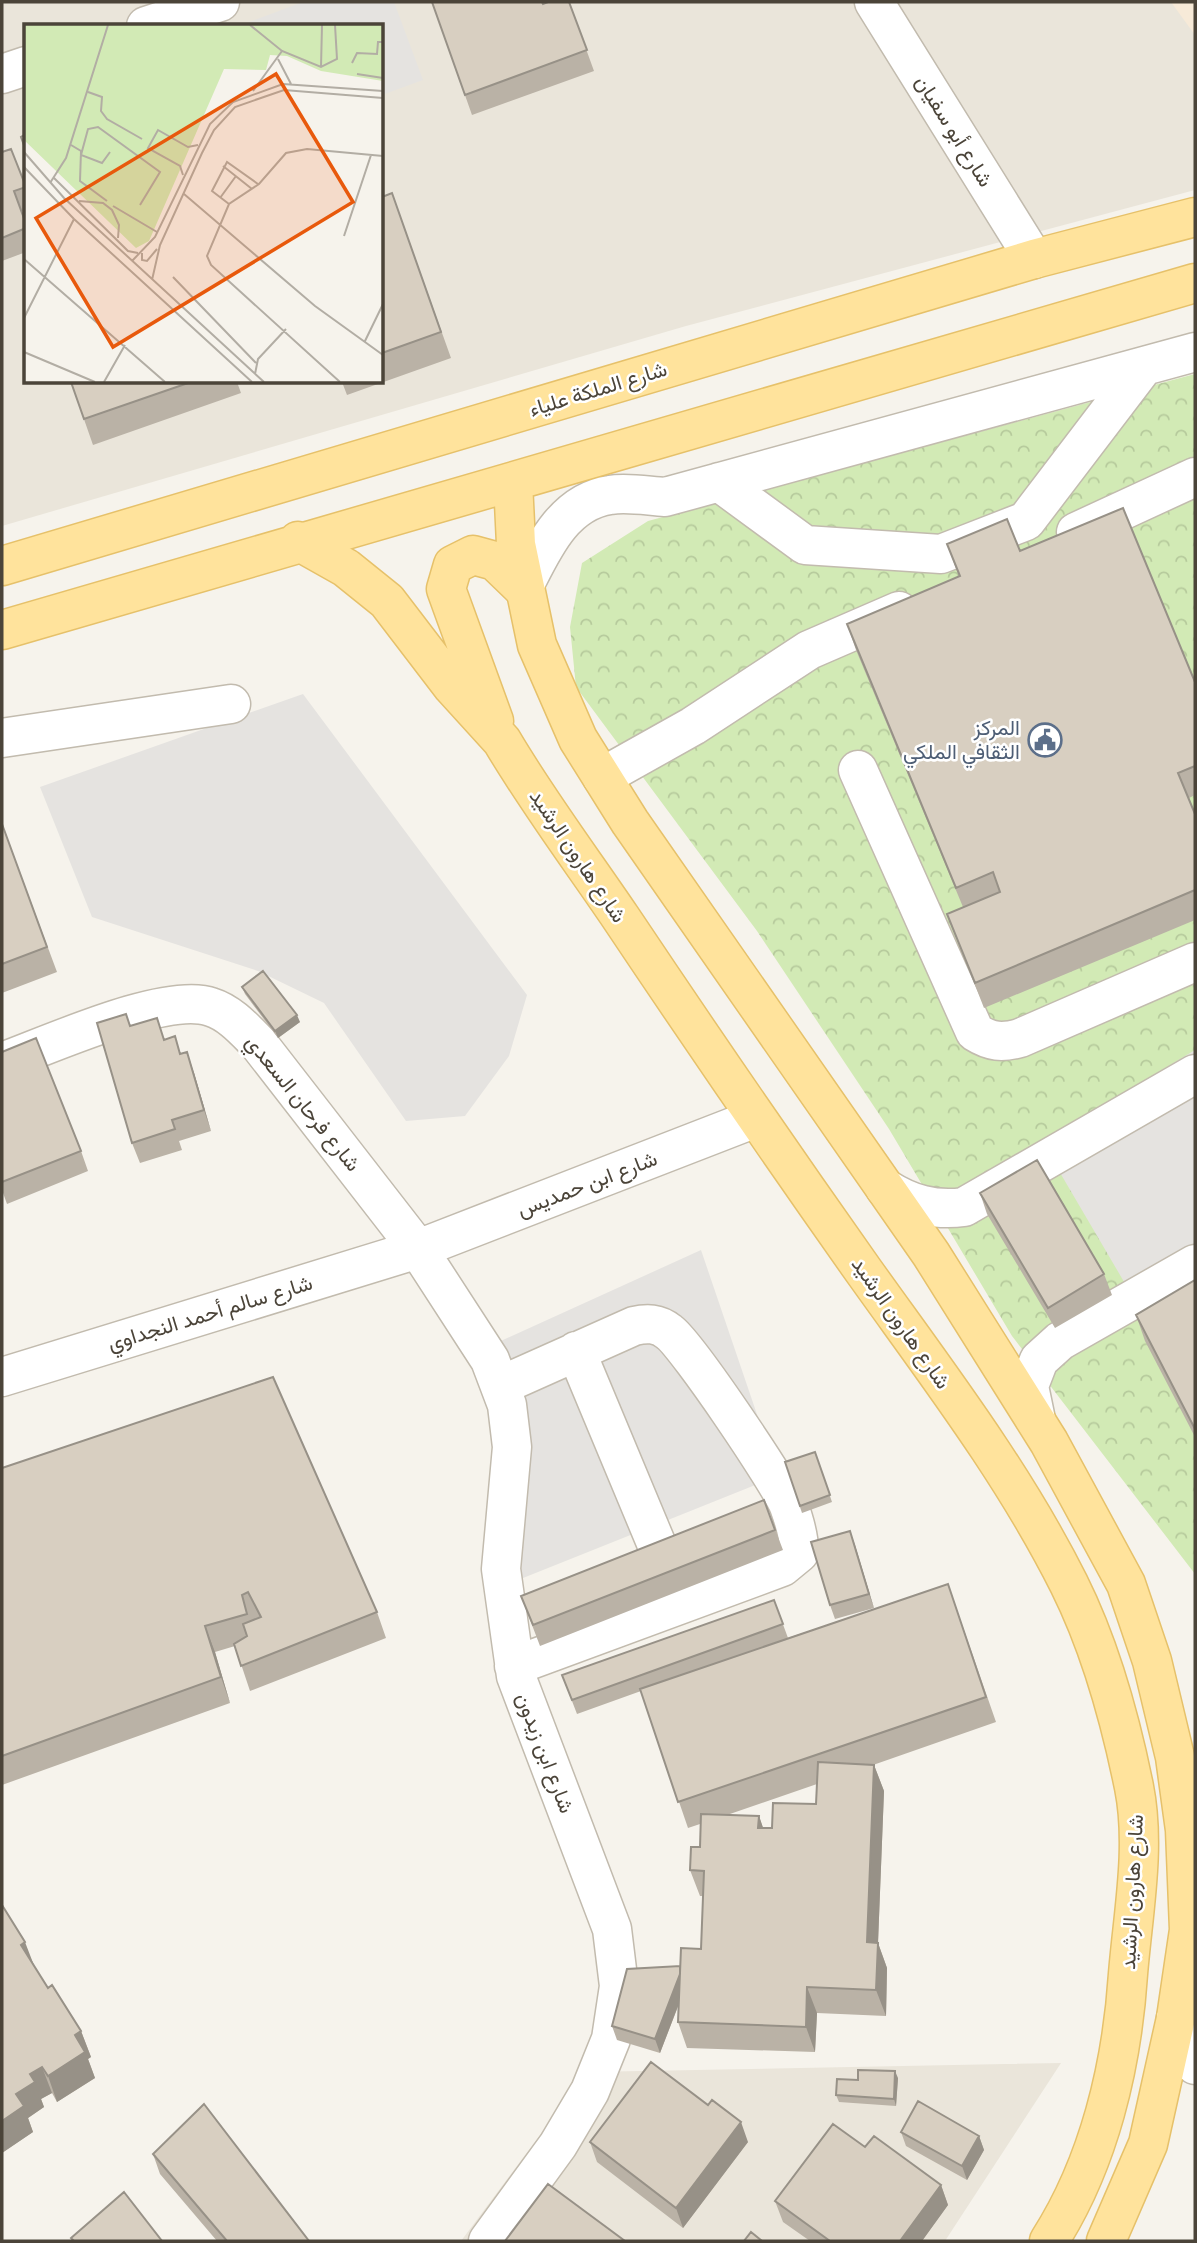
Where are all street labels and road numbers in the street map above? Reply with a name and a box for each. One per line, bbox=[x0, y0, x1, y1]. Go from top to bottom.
street label: شارع أبو سفيان bbox=[909, 70, 999, 192]
street label: شارع الملكة علياء bbox=[526, 356, 670, 423]
street label: شارع هارون الرشيد bbox=[523, 784, 632, 928]
street label: شارع فرحان السعدي bbox=[237, 1029, 366, 1179]
street label: شارع ابن حمديس bbox=[513, 1145, 661, 1224]
street label: شارع هارون الرشيد bbox=[845, 1252, 956, 1395]
street label: شارع سالم أحمد النجداوي bbox=[104, 1269, 317, 1360]
street label: شارع ابن زيدون bbox=[509, 1689, 580, 1817]
street label: شارع هارون الرشيد bbox=[1115, 1814, 1150, 1970]

